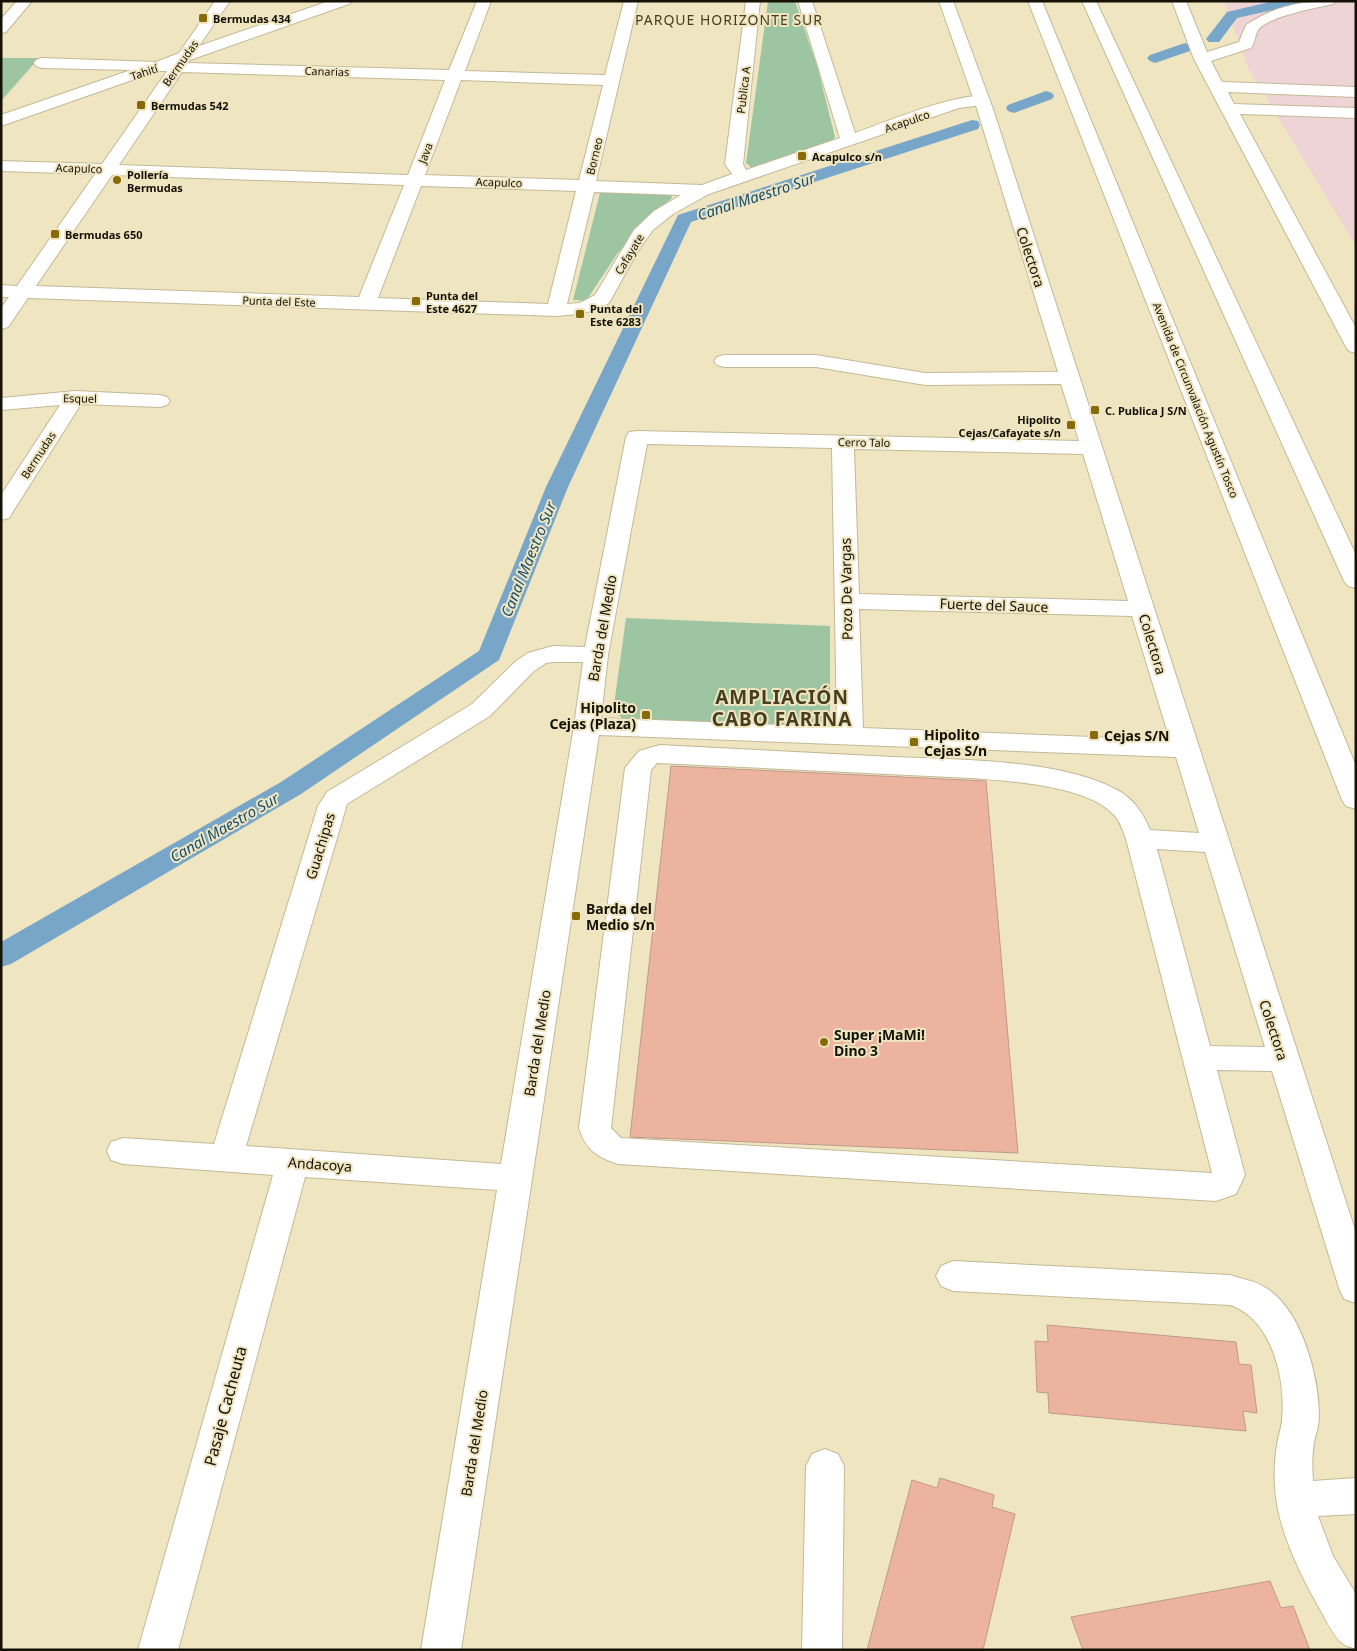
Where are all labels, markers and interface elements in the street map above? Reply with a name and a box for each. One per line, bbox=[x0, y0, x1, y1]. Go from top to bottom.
district label: PARQUE HORIZONTE SUR bbox=[635, 10, 823, 29]
place label: Bermudas 434 bbox=[213, 11, 291, 26]
marker: Bermudas 434 bbox=[197, 12, 209, 24]
street label: Bermudas bbox=[159, 37, 201, 89]
street label: Tahití bbox=[128, 60, 161, 84]
street label: Canarias bbox=[304, 63, 350, 79]
street label: Publica A bbox=[733, 65, 753, 114]
place label: Bermudas 542 bbox=[151, 98, 228, 113]
marker: Bermudas 542 bbox=[135, 99, 147, 111]
street label: Acapulco bbox=[882, 106, 932, 136]
street label: Borneo bbox=[582, 135, 606, 176]
street label: Java bbox=[414, 141, 436, 166]
place label: Acapulco s/n bbox=[812, 149, 882, 164]
marker: Acapulco s/n bbox=[796, 150, 808, 162]
street label: Acapulco bbox=[55, 160, 103, 176]
place label: Pollería Bermudas bbox=[127, 167, 183, 195]
water label: Canal Maestro Sur bbox=[695, 167, 818, 224]
marker: Pollería Bermudas bbox=[111, 174, 123, 186]
street label: Acapulco bbox=[475, 174, 523, 190]
street label: Colectora bbox=[1012, 224, 1050, 290]
place label: Bermudas 650 bbox=[65, 227, 142, 242]
marker: Bermudas 650 bbox=[49, 228, 61, 240]
street label: Cafayate bbox=[611, 231, 647, 277]
place label: Punta del Este 4627 bbox=[426, 288, 478, 316]
street label: Punta del Este bbox=[242, 292, 316, 310]
marker: Punta del Este 4627 bbox=[410, 295, 422, 307]
street label: Avenida de Circunvalación Agustín Tosco bbox=[1150, 300, 1242, 500]
place label: Punta del Este 6283 bbox=[590, 301, 642, 329]
marker: Punta del Este 6283 bbox=[574, 308, 586, 320]
street label: Esquel bbox=[63, 390, 97, 406]
place label: C. Publica J S/N bbox=[1105, 403, 1187, 418]
marker: C. Publica J S/N bbox=[1089, 404, 1101, 416]
place label: Hipolito Cejas/Cafayate s/n bbox=[959, 412, 1061, 440]
marker: Hipolito Cejas/Cafayate s/n bbox=[1065, 419, 1077, 431]
street label: Bermudas bbox=[17, 429, 59, 481]
street label: Cerro Talo bbox=[838, 434, 891, 450]
water label: Canal Maestro Sur bbox=[496, 497, 561, 620]
street label: Pozo De Vargas bbox=[836, 538, 856, 640]
street label: Barda del Medio bbox=[583, 573, 621, 683]
street label: Fuerte del Sauce bbox=[939, 594, 1049, 616]
street label: Colectora bbox=[1135, 611, 1171, 677]
district label: AMPLIACIÓN CABO FARINA bbox=[712, 684, 852, 732]
place label: Hipolito Cejas (Plaza) bbox=[549, 698, 636, 733]
marker: Hipolito Cejas (Plaza) bbox=[640, 709, 652, 721]
place label: Hipolito Cejas S/n bbox=[924, 725, 987, 760]
place label: Cejas S/N bbox=[1104, 726, 1169, 745]
marker: Cejas S/N bbox=[1088, 729, 1100, 741]
marker: Hipolito Cejas S/n bbox=[908, 736, 920, 748]
water label: Canal Maestro Sur bbox=[166, 787, 283, 866]
street label: Guachipas bbox=[301, 810, 339, 882]
place label: Barda del Medio s/n bbox=[586, 899, 655, 934]
marker: Barda del Medio s/n bbox=[570, 910, 582, 922]
street label: Barda del Medio bbox=[519, 988, 555, 1098]
street label: Colectora bbox=[1255, 997, 1293, 1063]
place label: Super ¡MaMi! Dino 3 bbox=[834, 1025, 925, 1060]
marker: Super ¡MaMi! Dino 3 bbox=[818, 1036, 830, 1048]
street label: Andacoya bbox=[287, 1152, 353, 1176]
street label: Pasaje Cacheuta bbox=[198, 1344, 252, 1468]
street label: Barda del Medio bbox=[456, 1388, 492, 1498]

